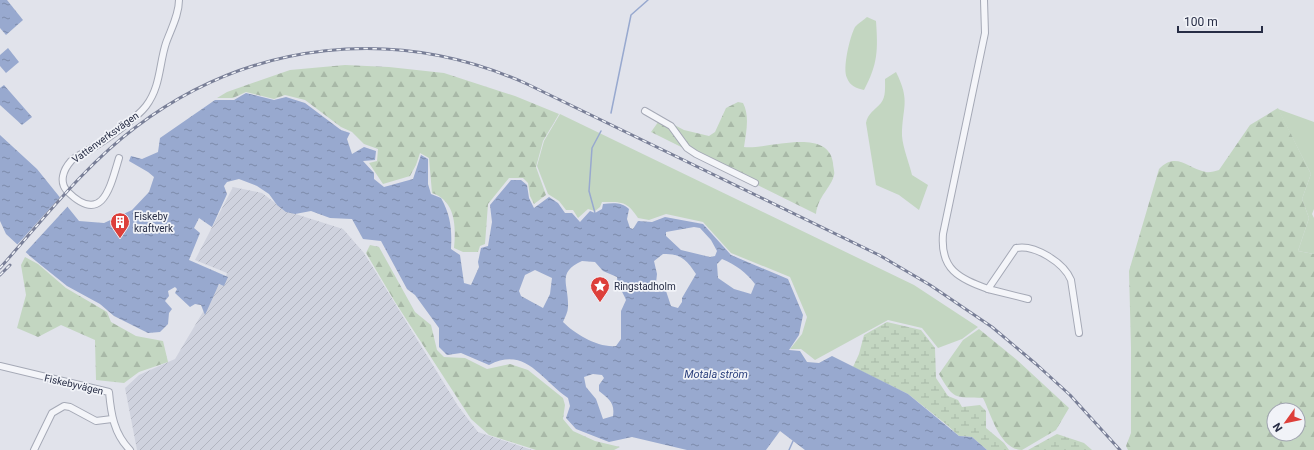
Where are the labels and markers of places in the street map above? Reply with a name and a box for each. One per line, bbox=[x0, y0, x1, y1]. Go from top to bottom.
building icon: Fiskeby kraftverk bbox=[109, 211, 131, 239]
place label: Fiskeby kraftverk bbox=[134, 211, 174, 234]
place icon: Ringstadholm bbox=[589, 275, 611, 303]
place label: Ringstadholm bbox=[614, 281, 676, 292]

